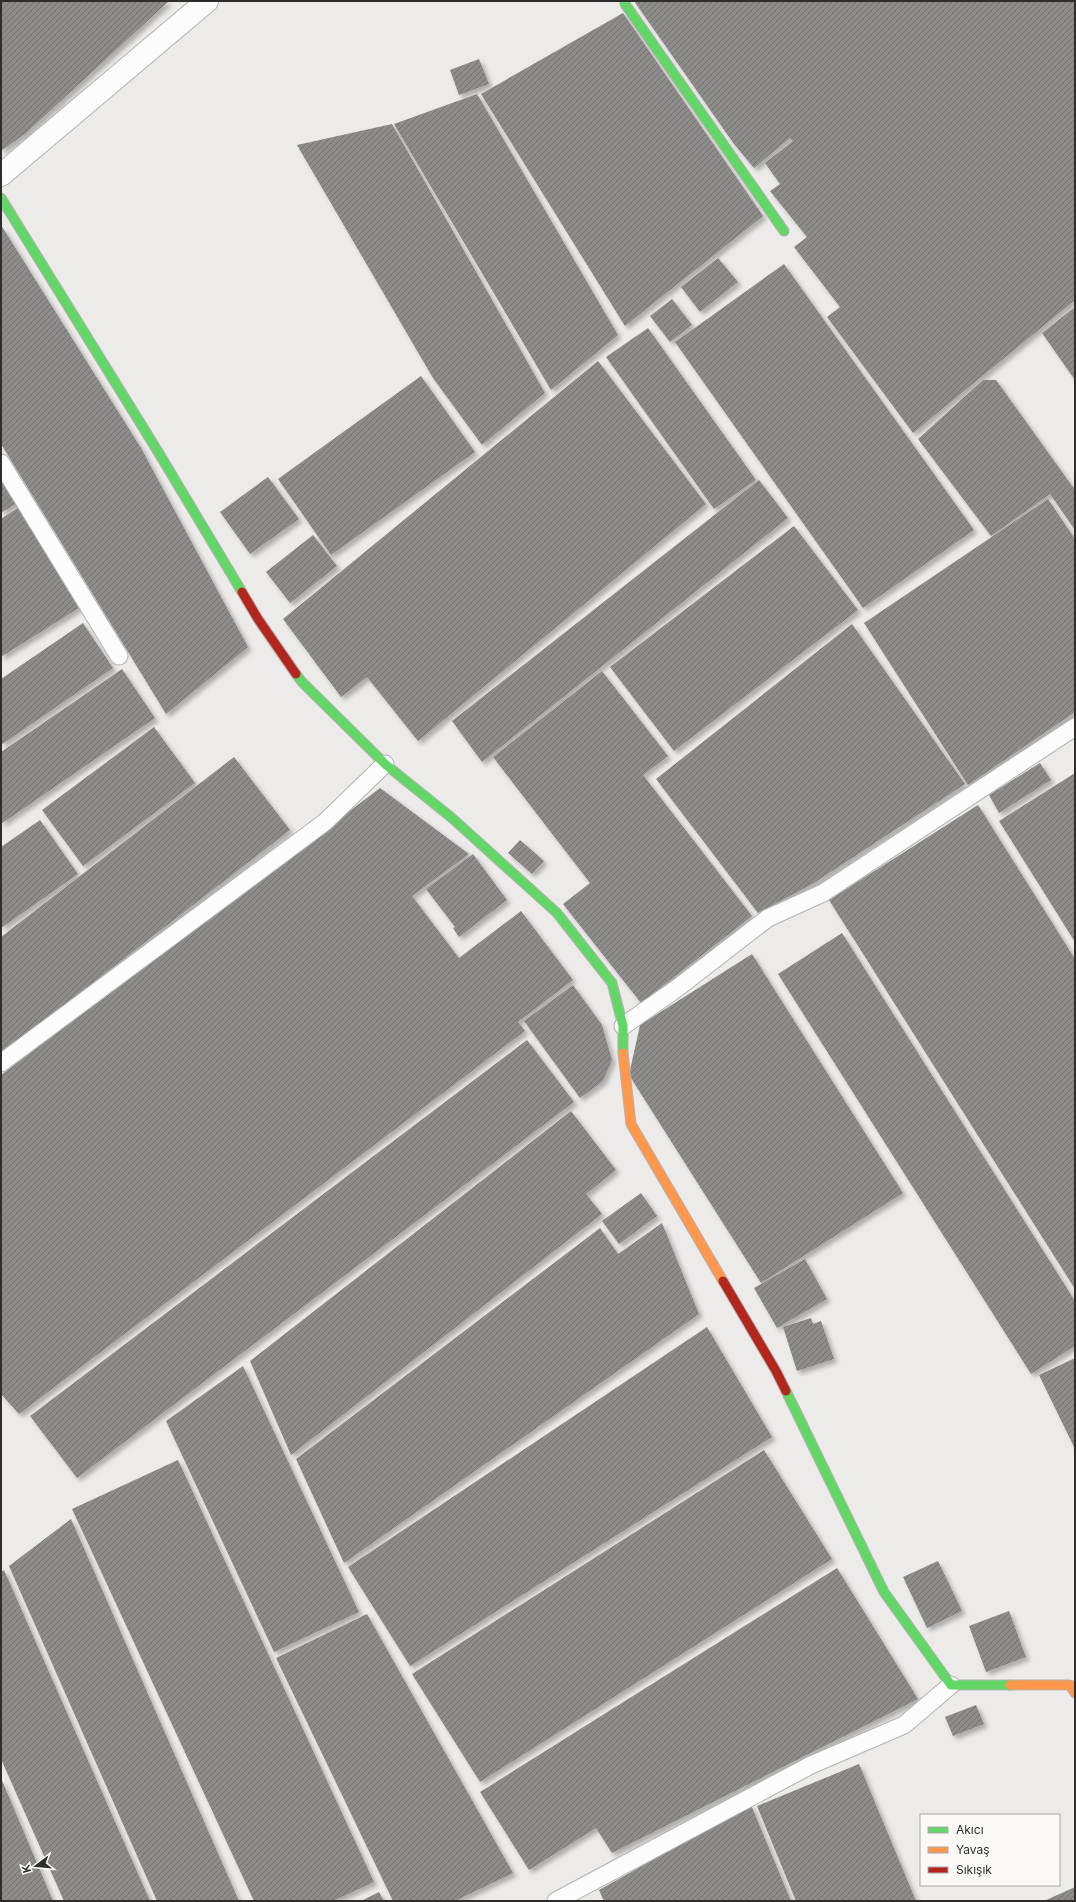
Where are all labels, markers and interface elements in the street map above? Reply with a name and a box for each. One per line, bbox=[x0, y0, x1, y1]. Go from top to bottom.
legend bbox=[920, 1814, 1060, 1886]
text: Akıcı bbox=[956, 1822, 984, 1837]
text: Yavaş bbox=[956, 1842, 990, 1857]
north arrow bbox=[16, 1846, 56, 1886]
text: Sıkışık bbox=[956, 1862, 992, 1877]
text: K bbox=[19, 1863, 34, 1874]

